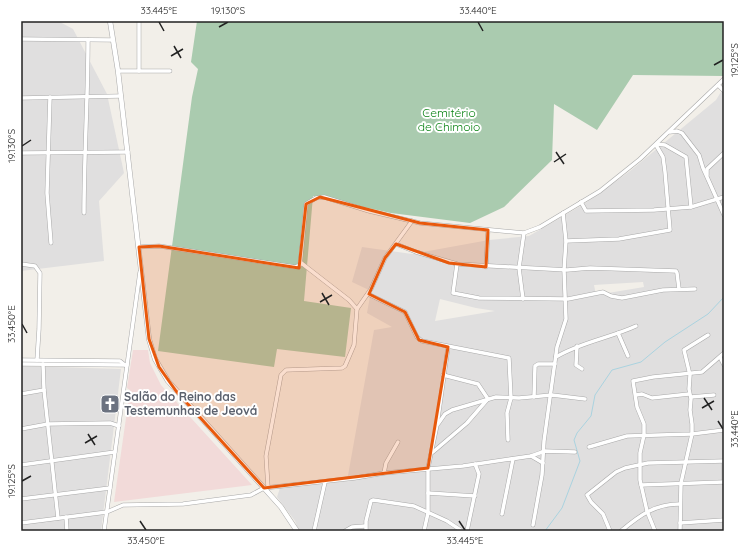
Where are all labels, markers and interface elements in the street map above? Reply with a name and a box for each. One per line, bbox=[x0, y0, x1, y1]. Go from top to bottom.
text: 33.445°E bbox=[140, 4, 178, 17]
text: 19.130°S bbox=[211, 4, 245, 17]
text: 33.440°E bbox=[459, 4, 497, 17]
text: 19.125°S bbox=[728, 43, 741, 77]
park label: Cemitério de Chimoio bbox=[418, 105, 480, 134]
text: 19.130°S bbox=[5, 129, 18, 163]
text: 33.450°E bbox=[5, 305, 18, 343]
place label: Salão do Reino das Testemunhas de Jeová bbox=[124, 389, 257, 418]
church icon: Salão do Reino das Testemunhas de Jeová bbox=[99, 393, 121, 415]
text: 33.440°E bbox=[728, 410, 741, 448]
text: 19.125°S bbox=[5, 464, 18, 498]
text: 33.450°E bbox=[127, 534, 165, 547]
text: 33.445°E bbox=[446, 534, 484, 547]

